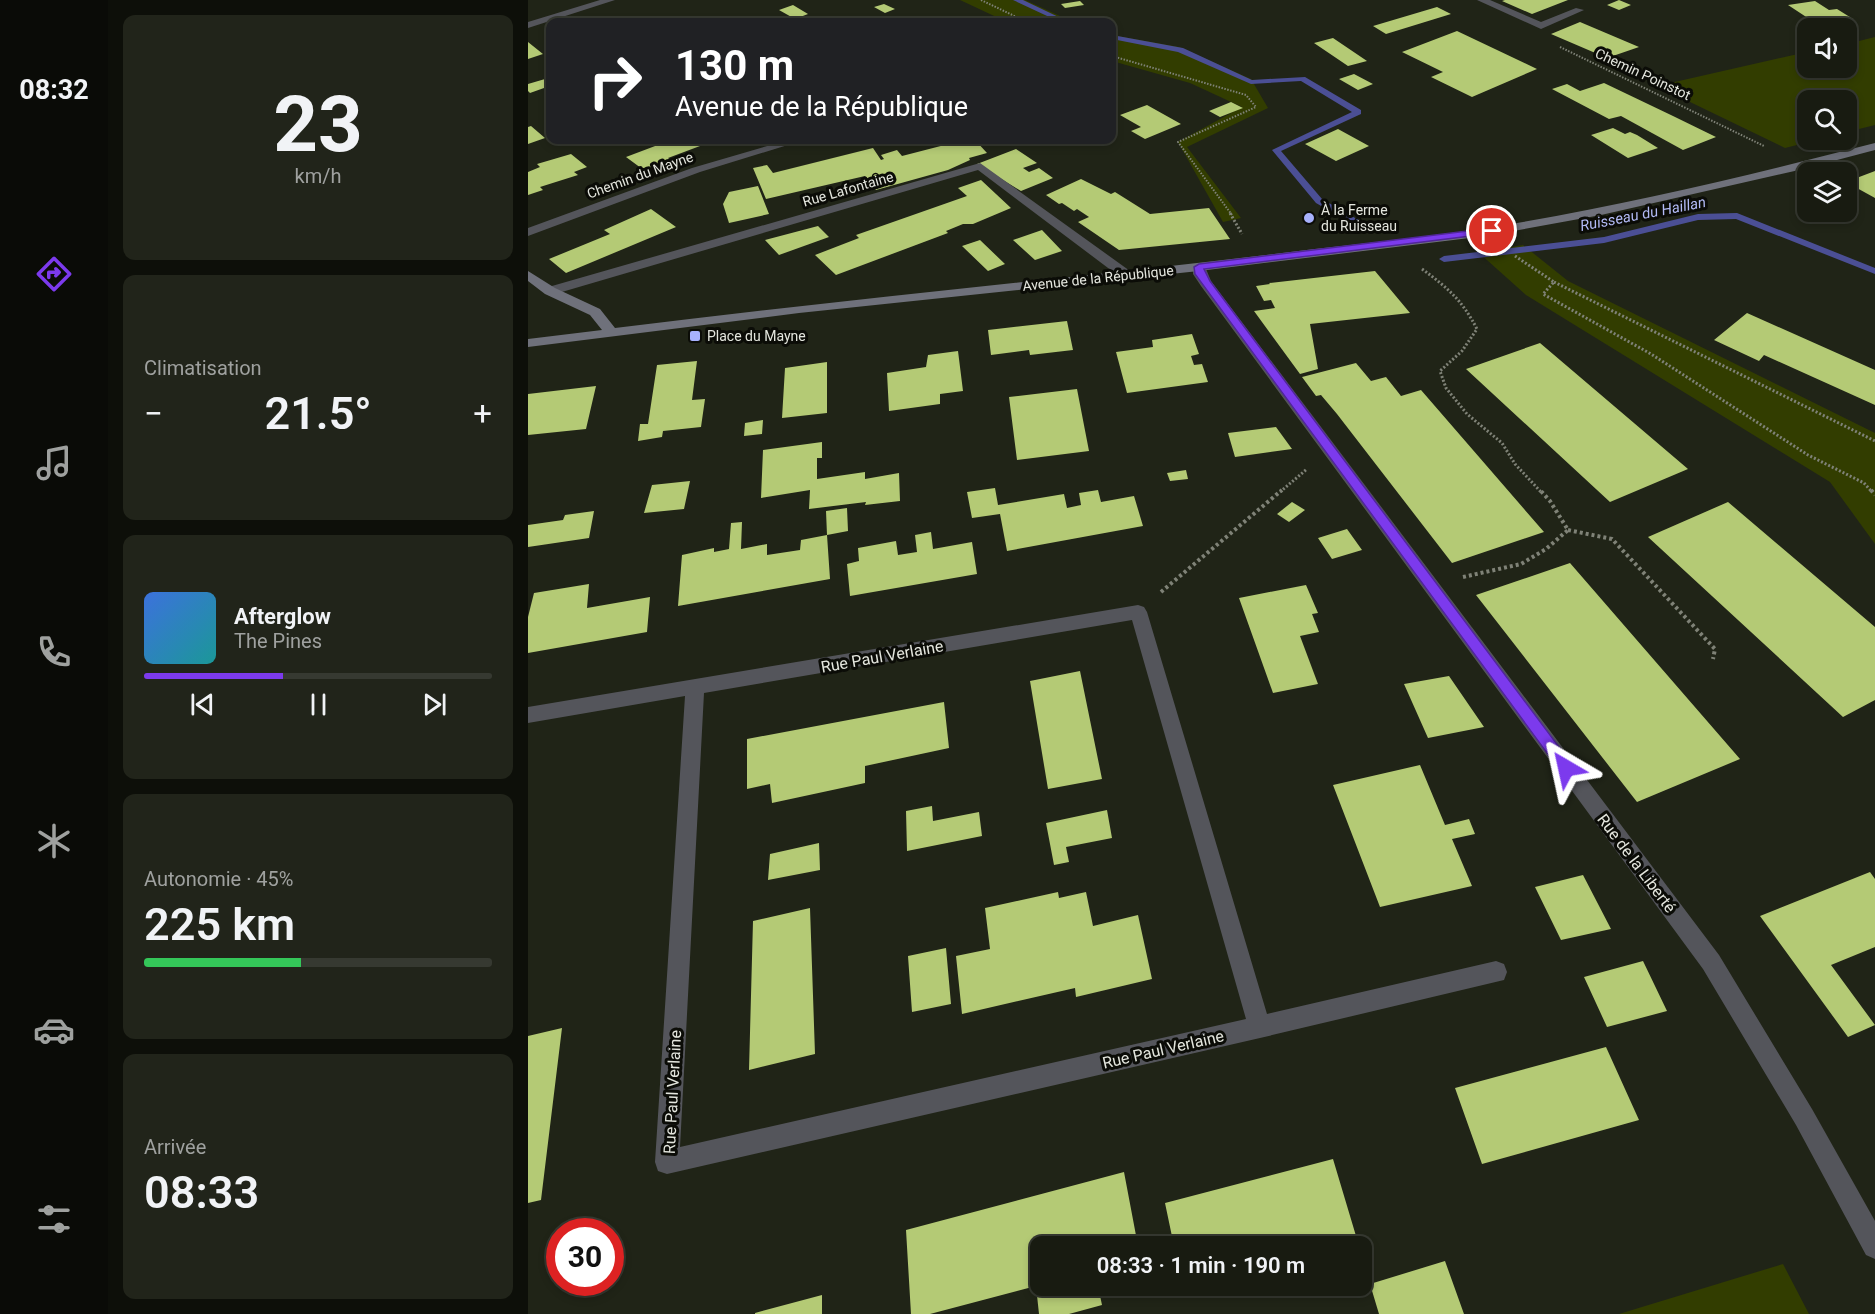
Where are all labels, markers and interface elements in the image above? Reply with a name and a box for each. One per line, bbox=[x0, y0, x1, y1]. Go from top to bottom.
map controls bbox=[1797, 18, 1857, 222]
button: sound bbox=[1797, 18, 1857, 78]
text: 130 m bbox=[675, 41, 794, 90]
icon: right bbox=[576, 42, 654, 120]
street label: Chemin Poinstot bbox=[1593, 45, 1694, 103]
text: 08:32 bbox=[19, 74, 89, 106]
text: 23 bbox=[273, 79, 363, 170]
button: search bbox=[1797, 90, 1857, 150]
text: Avenue de la République bbox=[675, 91, 968, 123]
street label: Chemin du Mayne bbox=[585, 148, 695, 202]
button: layers bbox=[1797, 162, 1857, 222]
text: km/h bbox=[295, 164, 341, 188]
street label: Rue Lafontaine bbox=[801, 168, 895, 210]
water label: Ruisseau du Haillan bbox=[1579, 193, 1707, 235]
place label: À la Ferme du Ruisseau bbox=[1321, 201, 1397, 234]
pin bbox=[1466, 205, 1517, 256]
marker: À la Ferme du Ruisseau bbox=[1302, 211, 1316, 225]
icon: arrive bbox=[1475, 214, 1508, 247]
icon: directions bbox=[33, 253, 75, 295]
street label: Avenue de la République bbox=[1022, 262, 1174, 294]
place label: Place du Mayne bbox=[707, 328, 806, 344]
marker: Place du Mayne bbox=[688, 329, 702, 343]
text: Climatisation bbox=[144, 356, 262, 380]
text: 21.5° bbox=[264, 387, 372, 440]
text: − bbox=[144, 394, 163, 433]
text: + bbox=[473, 394, 492, 433]
icon: music bbox=[33, 442, 75, 484]
text: Afterglow bbox=[234, 604, 331, 629]
text: The Pines bbox=[234, 629, 322, 653]
icon: phone bbox=[33, 631, 75, 673]
street label: Rue Paul Verlaine bbox=[819, 636, 945, 677]
icon: previous bbox=[186, 688, 219, 721]
icon: pause bbox=[302, 688, 335, 721]
icon: next bbox=[418, 688, 451, 721]
position arrow bbox=[1534, 736, 1598, 800]
street label: Rue de la Liberté bbox=[1593, 810, 1680, 916]
icon: climate bbox=[33, 820, 75, 862]
text: Autonomie · 45% bbox=[144, 867, 293, 891]
text: 225 km bbox=[144, 898, 295, 951]
icon: car bbox=[33, 1009, 75, 1051]
street label: Rue Paul Verlaine bbox=[1101, 1026, 1226, 1073]
street label: Rue Paul Verlaine bbox=[660, 1030, 685, 1154]
text: Arrivée bbox=[144, 1135, 206, 1159]
text: 08:33 bbox=[144, 1166, 259, 1219]
icon: filters bbox=[33, 1198, 75, 1240]
speed limit sign: 30 bbox=[546, 1218, 624, 1296]
text: 08:33 · 1 min · 190 m bbox=[1097, 1253, 1305, 1278]

